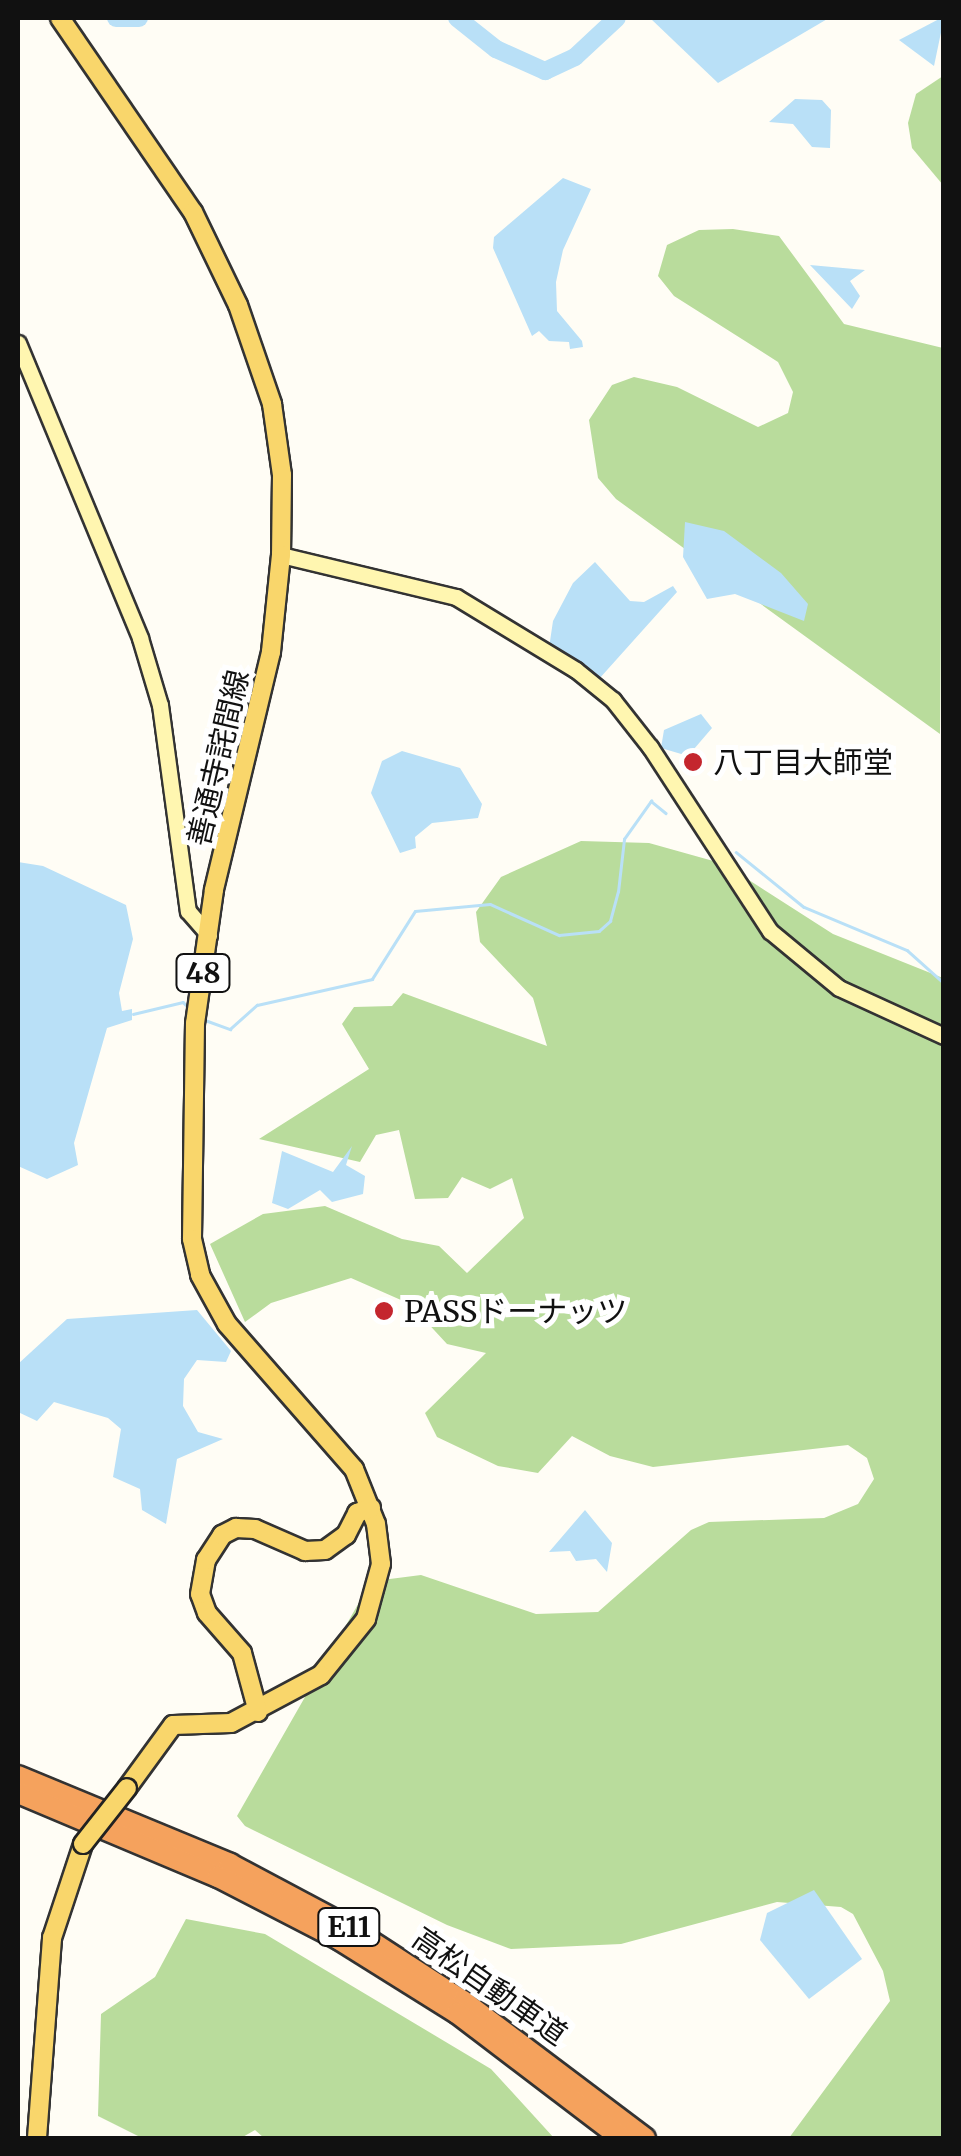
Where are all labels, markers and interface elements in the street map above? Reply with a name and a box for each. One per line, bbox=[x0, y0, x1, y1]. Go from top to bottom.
street label: 善通寺詫間線 bbox=[180, 666, 256, 850]
place label: 八丁目大師堂 bbox=[713, 744, 893, 780]
marker: 八丁目大師堂 bbox=[682, 751, 704, 773]
road number: 48 bbox=[173, 950, 233, 996]
place label: PASSドーナッツ bbox=[404, 1293, 627, 1329]
marker: PASSドーナッツ bbox=[373, 1300, 395, 1322]
road number: E11 bbox=[316, 1904, 382, 1950]
street label: 高松自動車道 bbox=[406, 1920, 574, 2052]

